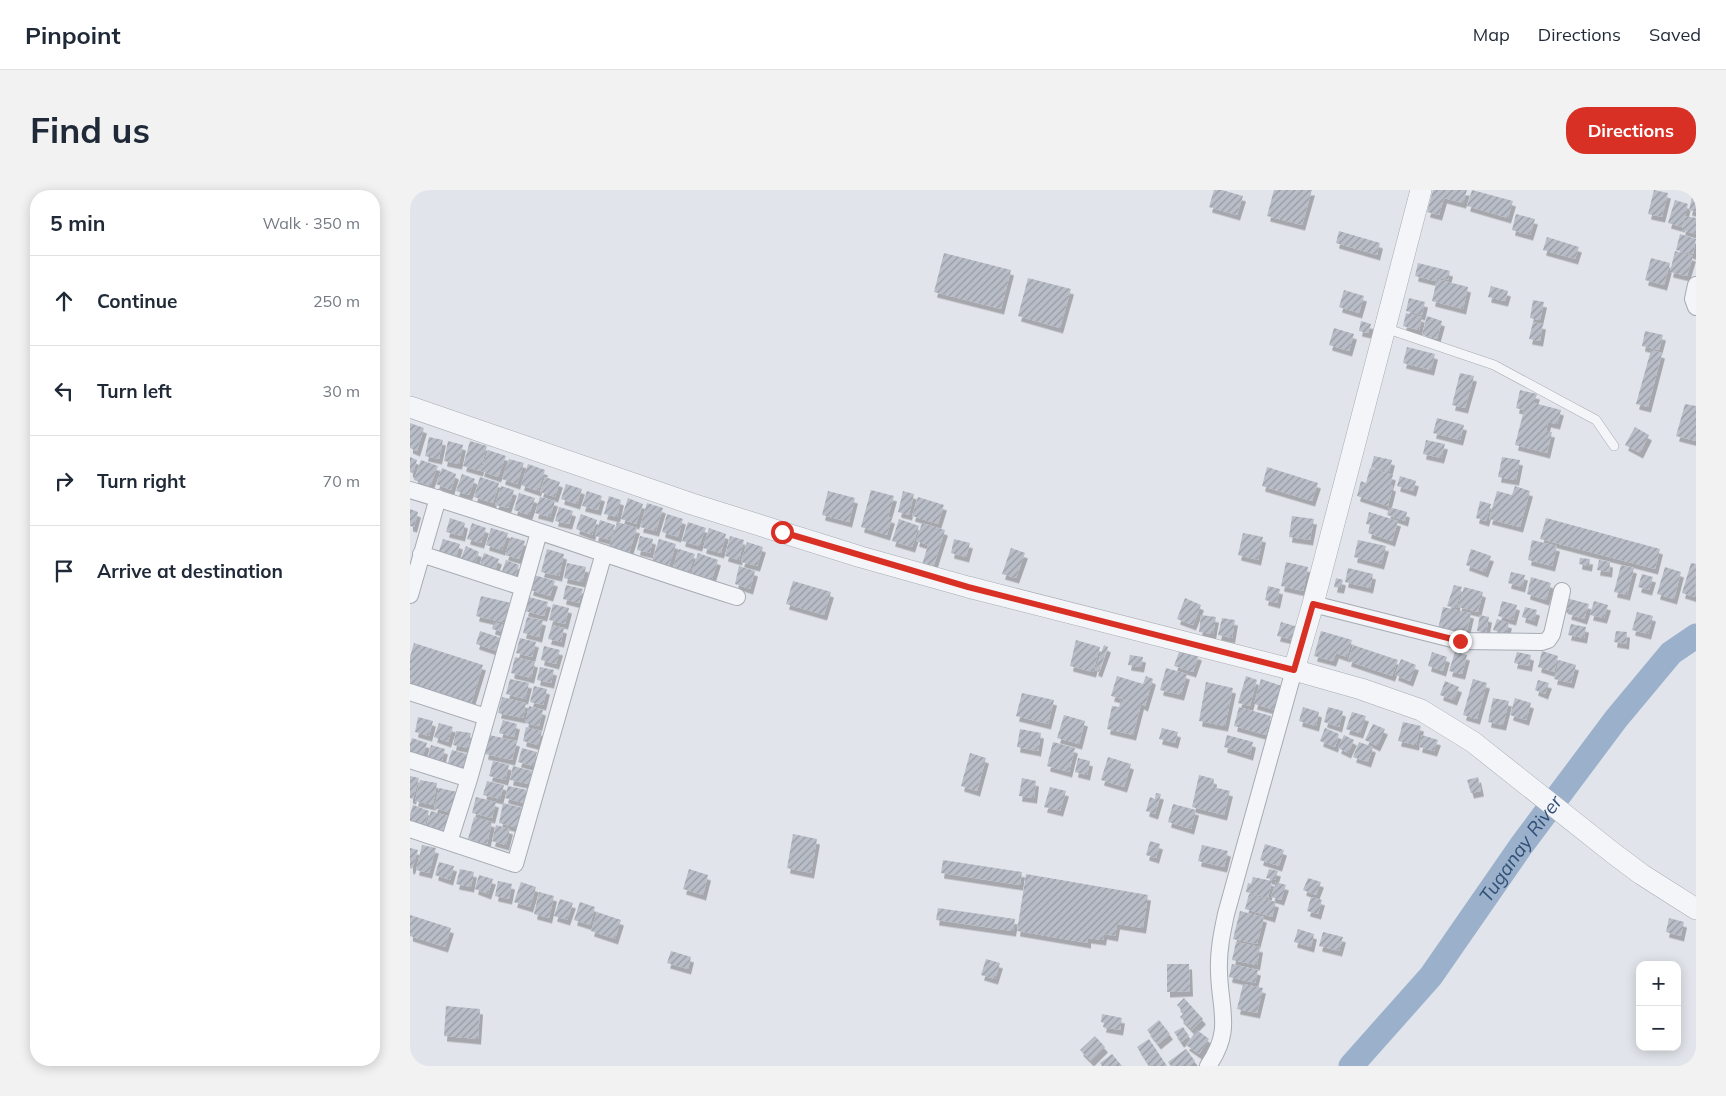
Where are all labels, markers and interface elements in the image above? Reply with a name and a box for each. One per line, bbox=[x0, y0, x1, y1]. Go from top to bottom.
text: Pinpoint bbox=[25, 20, 121, 50]
text: Map bbox=[1473, 23, 1510, 46]
text: Directions bbox=[1538, 23, 1621, 46]
text: Saved bbox=[1649, 23, 1701, 46]
button: Directions bbox=[1566, 107, 1696, 154]
text: Find us bbox=[30, 108, 150, 152]
text: 5 min bbox=[50, 210, 105, 236]
text: Walk · 350 m bbox=[262, 213, 360, 233]
icon: ahead bbox=[50, 287, 78, 315]
text: Continue bbox=[97, 289, 177, 313]
text: 250 m bbox=[313, 291, 360, 311]
icon: left bbox=[50, 377, 78, 405]
text: Turn left bbox=[97, 379, 172, 403]
text: 30 m bbox=[323, 381, 360, 401]
icon: right bbox=[50, 467, 78, 495]
text: Turn right bbox=[97, 469, 186, 493]
text: 70 m bbox=[323, 471, 360, 491]
route start bbox=[771, 521, 794, 544]
icon: arrive bbox=[50, 557, 78, 585]
text: Arrive at destination bbox=[97, 559, 283, 583]
route end bbox=[1449, 630, 1472, 653]
water label: Tuganay River bbox=[1474, 789, 1568, 907]
map controls bbox=[1636, 961, 1681, 1051]
button: + bbox=[1636, 961, 1681, 1006]
button: − bbox=[1636, 1006, 1681, 1051]

